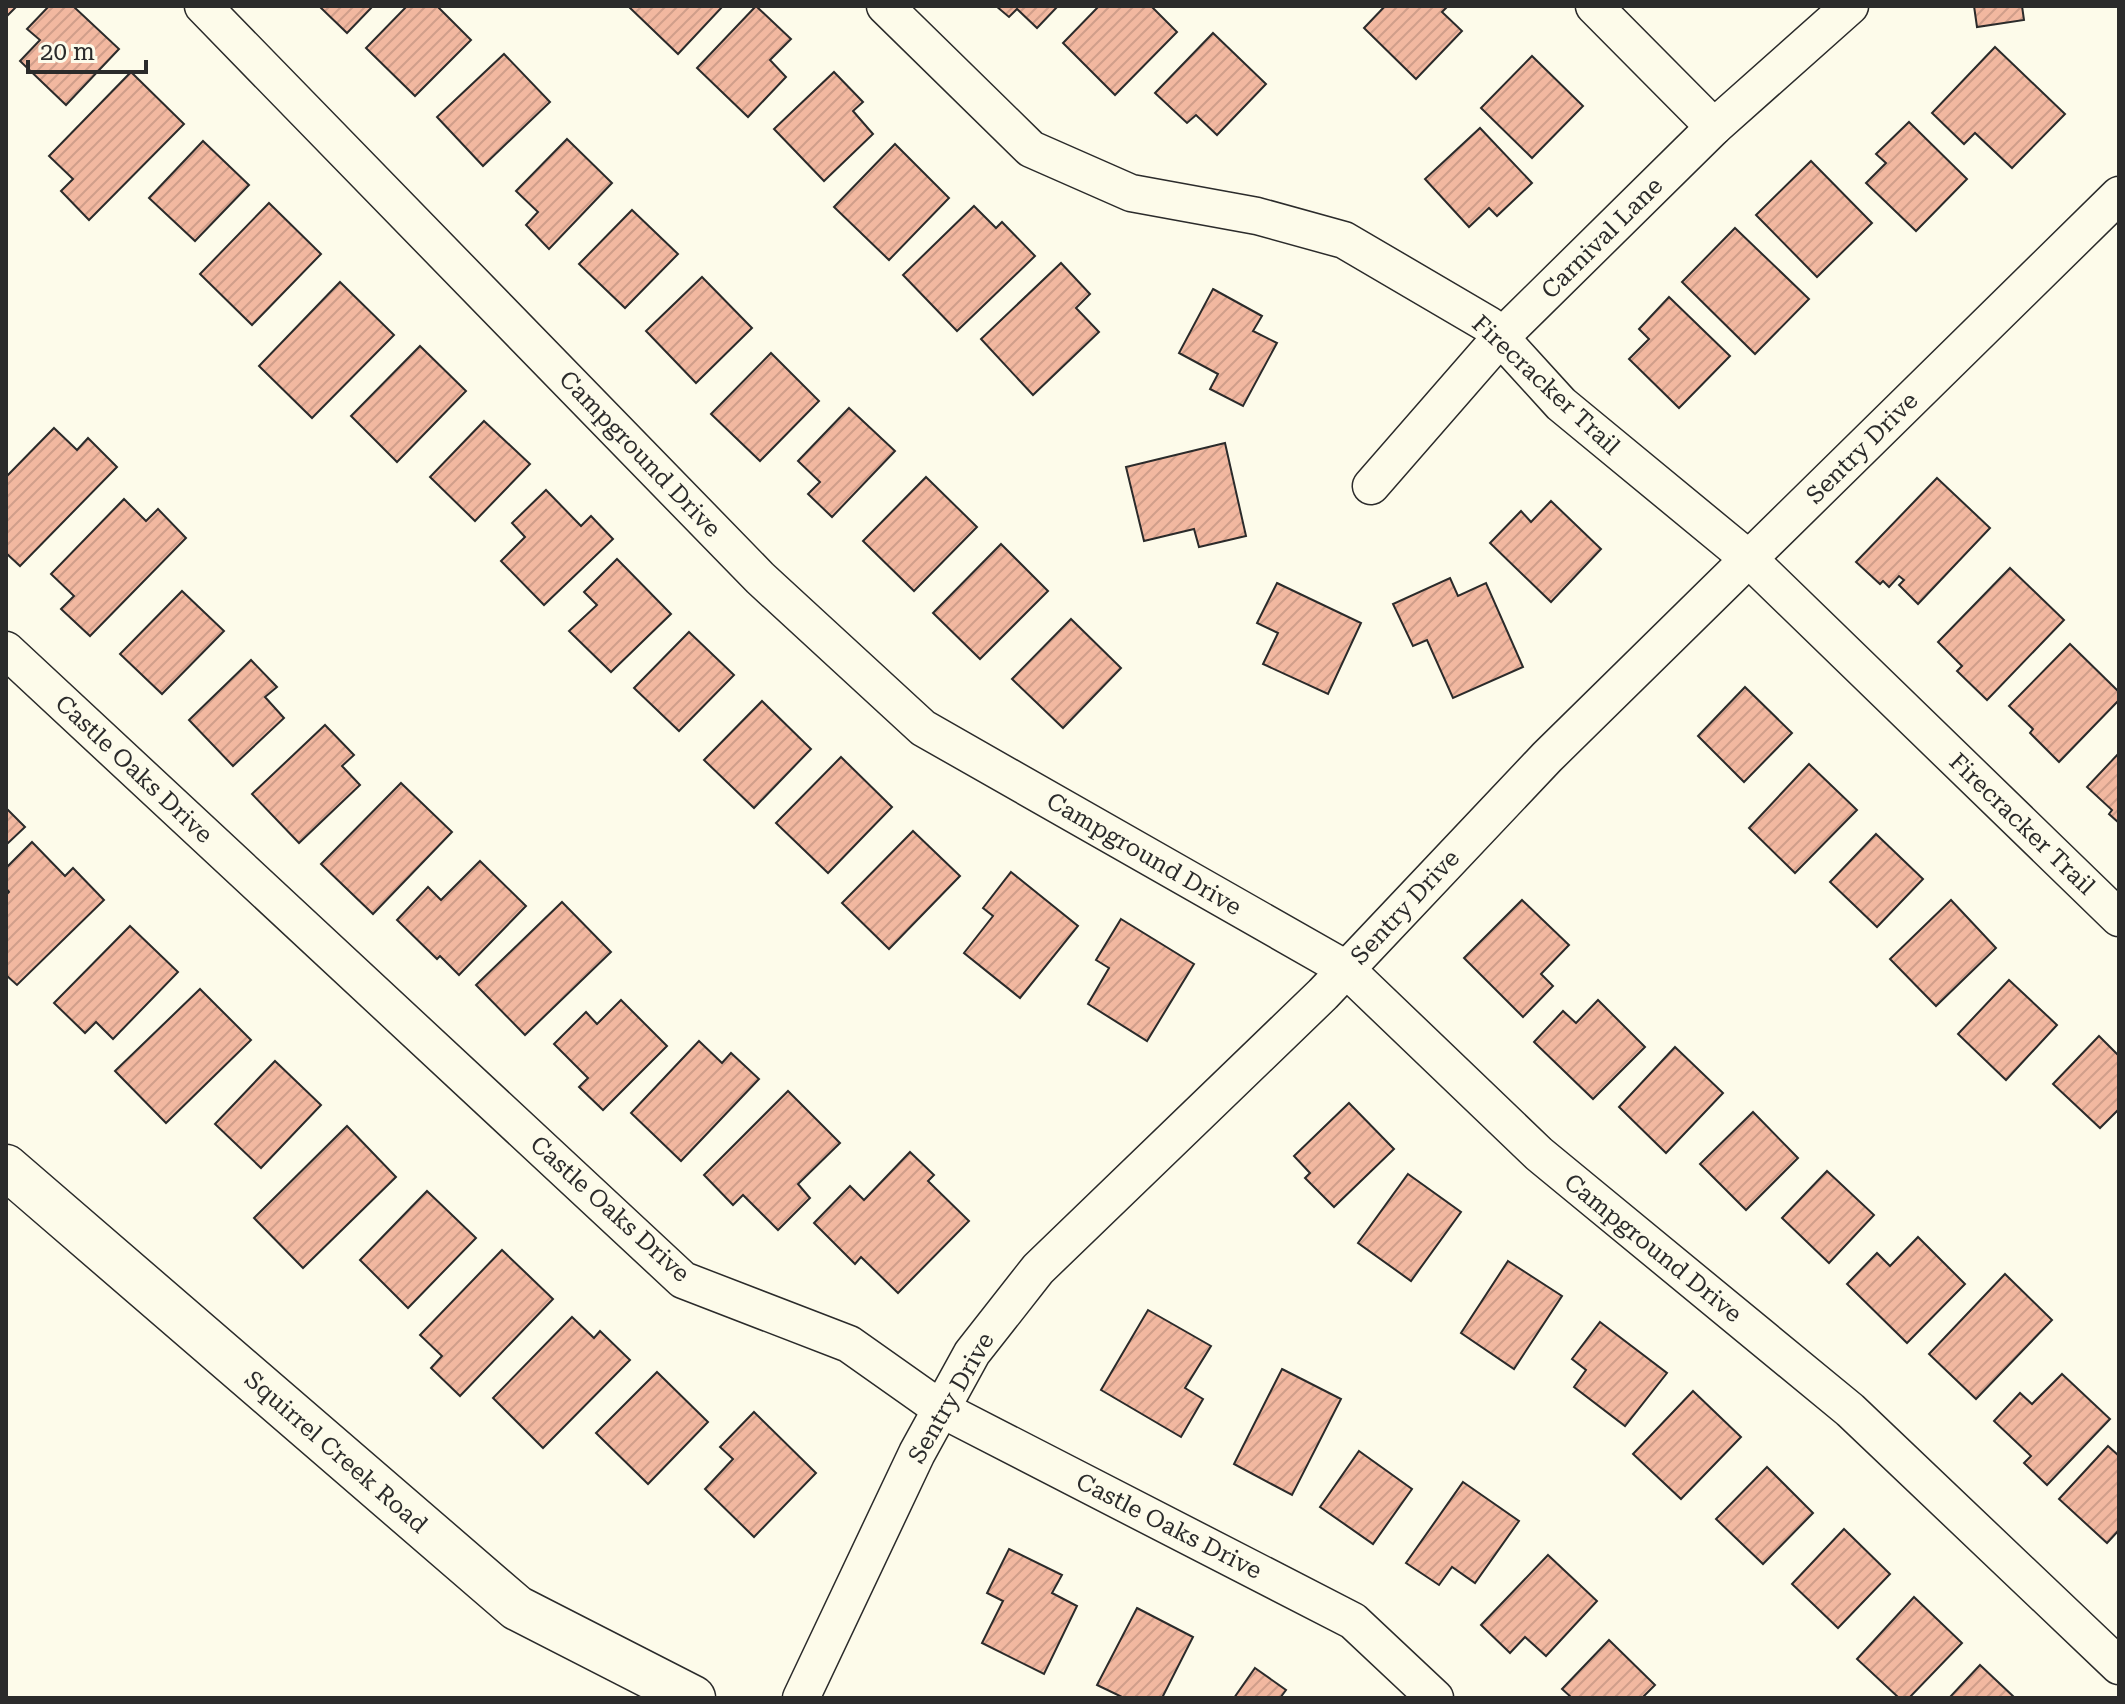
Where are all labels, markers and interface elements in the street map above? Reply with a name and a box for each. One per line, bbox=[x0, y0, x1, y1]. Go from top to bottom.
scale bar bbox=[28, 24, 146, 74]
text: 20 m bbox=[40, 38, 95, 66]
street label: Carnival Lane bbox=[1536, 172, 1668, 304]
street label: Firecracker Trail bbox=[1466, 310, 1626, 460]
street label: Campground Drive bbox=[553, 365, 727, 543]
street label: Sentry Drive bbox=[1800, 386, 1924, 510]
street label: Castle Oaks Drive bbox=[50, 689, 218, 849]
street label: Firecracker Trail bbox=[1943, 747, 2101, 901]
street label: Campground Drive bbox=[1042, 787, 1246, 921]
street label: Sentry Drive bbox=[1345, 844, 1465, 970]
street label: Castle Oaks Drive bbox=[525, 1130, 695, 1288]
street label: Campground Drive bbox=[1559, 1168, 1747, 1328]
street label: Sentry Drive bbox=[902, 1328, 1000, 1468]
street label: Squirrel Creek Road bbox=[239, 1365, 433, 1539]
street label: Castle Oaks Drive bbox=[1072, 1467, 1266, 1585]

